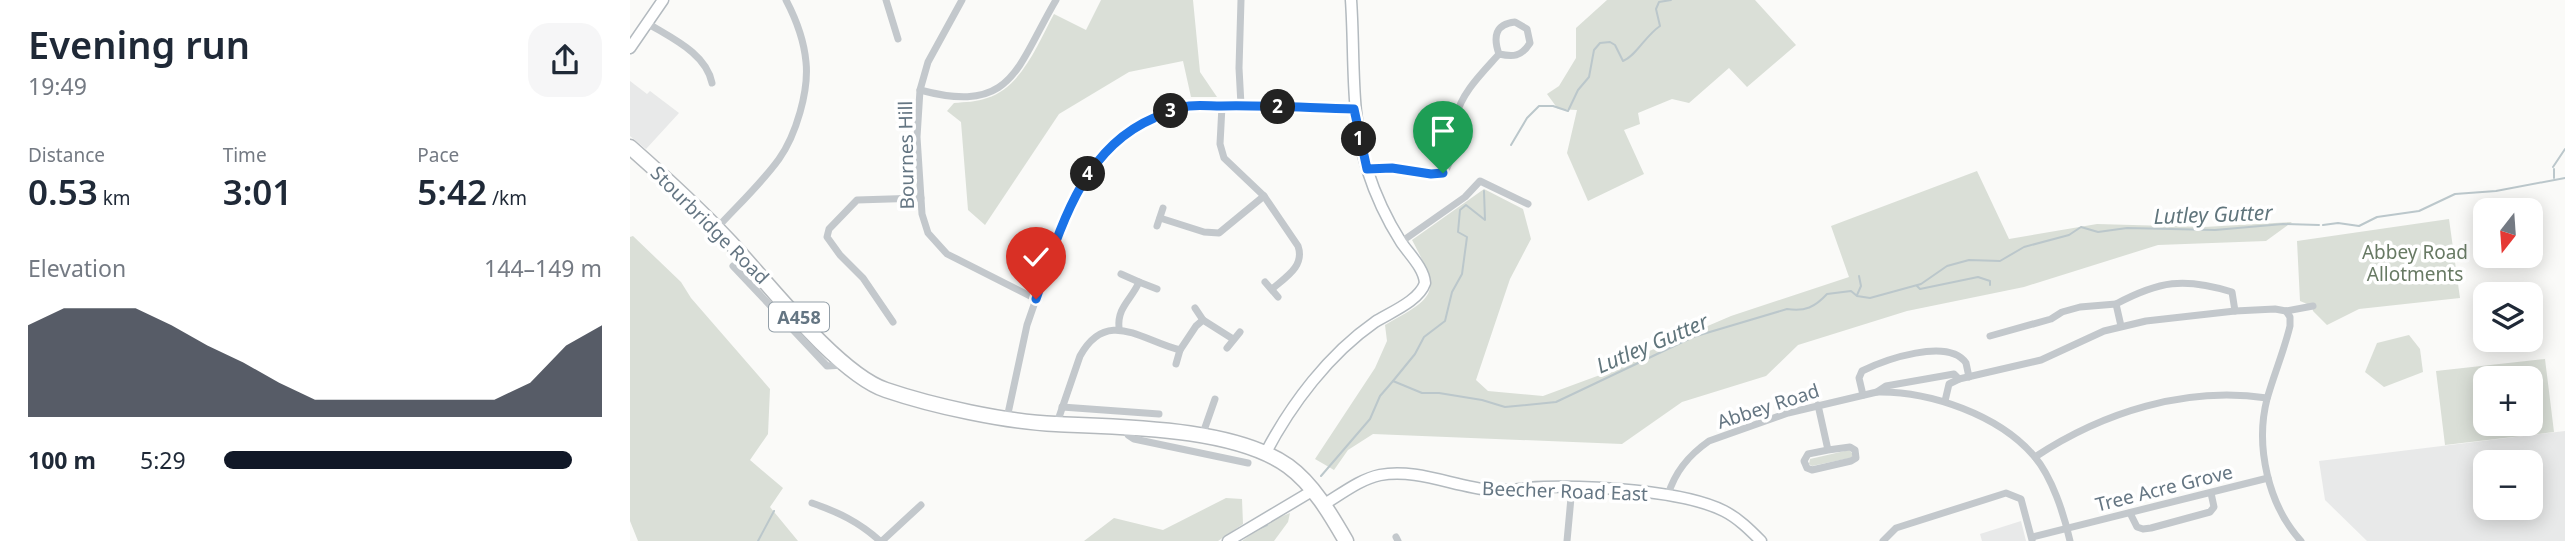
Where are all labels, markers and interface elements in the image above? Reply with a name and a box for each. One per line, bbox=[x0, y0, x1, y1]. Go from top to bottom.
text: Evening run bbox=[28, 18, 250, 70]
button: share bbox=[528, 23, 602, 97]
text: 19:49 bbox=[28, 70, 87, 102]
pin: 2 bbox=[1260, 90, 1296, 124]
text: 2 bbox=[1272, 93, 1283, 119]
pin: 3 bbox=[1154, 94, 1188, 128]
text: 3 bbox=[1165, 97, 1176, 123]
street label: Bournes Hill bbox=[892, 100, 920, 210]
pin bbox=[1413, 101, 1473, 173]
icon: arrive bbox=[1424, 112, 1462, 150]
pin: 1 bbox=[1342, 122, 1376, 156]
text: 1 bbox=[1353, 125, 1364, 151]
text: Distance bbox=[28, 142, 105, 168]
text: Time bbox=[223, 142, 267, 168]
text: Pace bbox=[417, 142, 459, 168]
pin: 4 bbox=[1070, 156, 1106, 192]
street label: Stourbridge Road bbox=[645, 160, 775, 290]
text: 4 bbox=[1082, 160, 1093, 186]
text: 0.53 bbox=[28, 168, 98, 215]
text: 3:01 bbox=[223, 168, 292, 215]
text: 5:42 bbox=[417, 168, 487, 215]
text: km bbox=[98, 185, 131, 211]
text: /km bbox=[487, 185, 527, 211]
water label: Lutley Gutter bbox=[2153, 198, 2275, 230]
north arrow bbox=[2473, 198, 2543, 268]
map controls bbox=[2473, 198, 2543, 520]
pin bbox=[1006, 227, 1066, 299]
icon: check bbox=[1017, 238, 1055, 276]
park label: Abbey Road Allotments bbox=[2362, 239, 2468, 287]
text: Elevation bbox=[28, 252, 126, 284]
text: 144–149 m bbox=[484, 252, 602, 284]
button: layers bbox=[2473, 282, 2543, 352]
road number: A458 bbox=[769, 302, 829, 332]
water label: Lutley Gutter bbox=[1592, 306, 1714, 379]
button: + bbox=[2473, 366, 2543, 436]
street label: Abbey Road bbox=[1714, 377, 1822, 435]
text: 100 m bbox=[28, 444, 96, 476]
text: 5:29 bbox=[140, 444, 186, 476]
button: − bbox=[2473, 450, 2543, 520]
street label: Tree Acre Grove bbox=[2093, 458, 2235, 518]
street label: Beecher Road East bbox=[1482, 475, 1649, 507]

